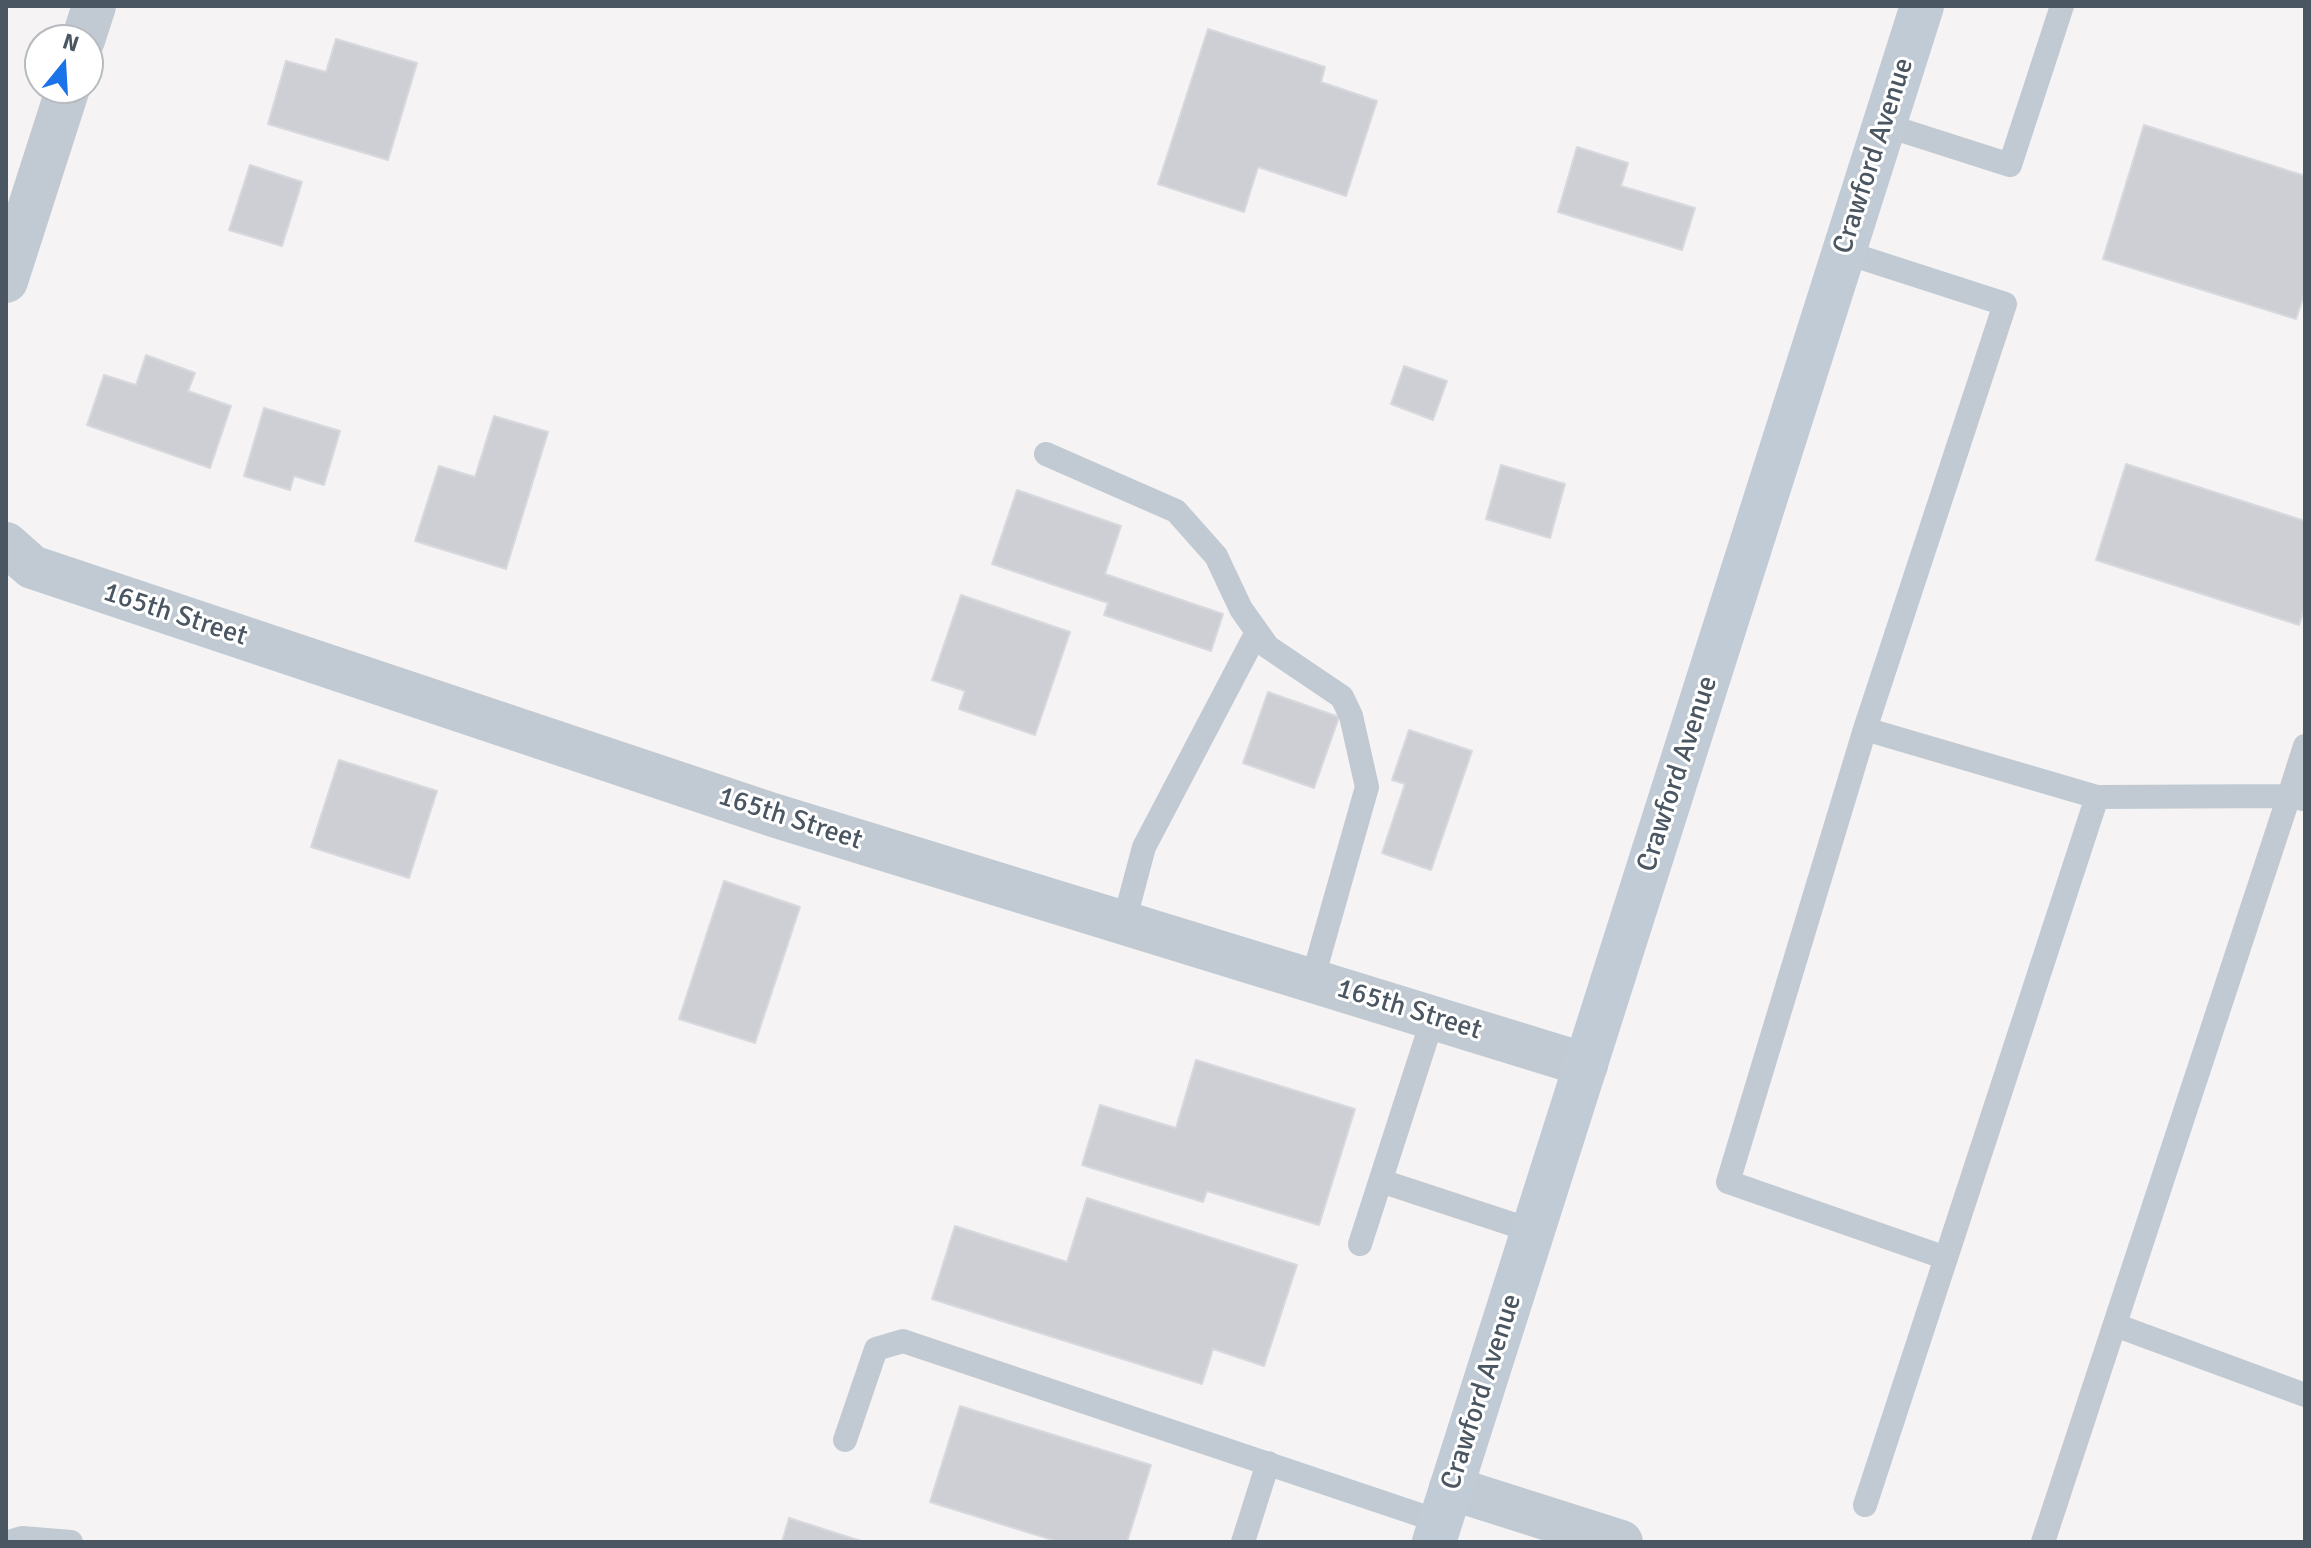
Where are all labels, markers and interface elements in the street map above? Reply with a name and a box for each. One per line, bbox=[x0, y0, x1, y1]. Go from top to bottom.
north arrow bbox=[24, 24, 104, 104]
text: N bbox=[59, 27, 82, 58]
street label: Crawford Avenue bbox=[1827, 54, 1921, 258]
street label: 165th Street bbox=[99, 576, 251, 654]
street label: Crawford Avenue bbox=[1631, 672, 1725, 876]
street label: 165th Street bbox=[714, 780, 866, 858]
street label: 165th Street bbox=[1333, 972, 1485, 1048]
street label: Crawford Avenue bbox=[1435, 1290, 1529, 1494]

